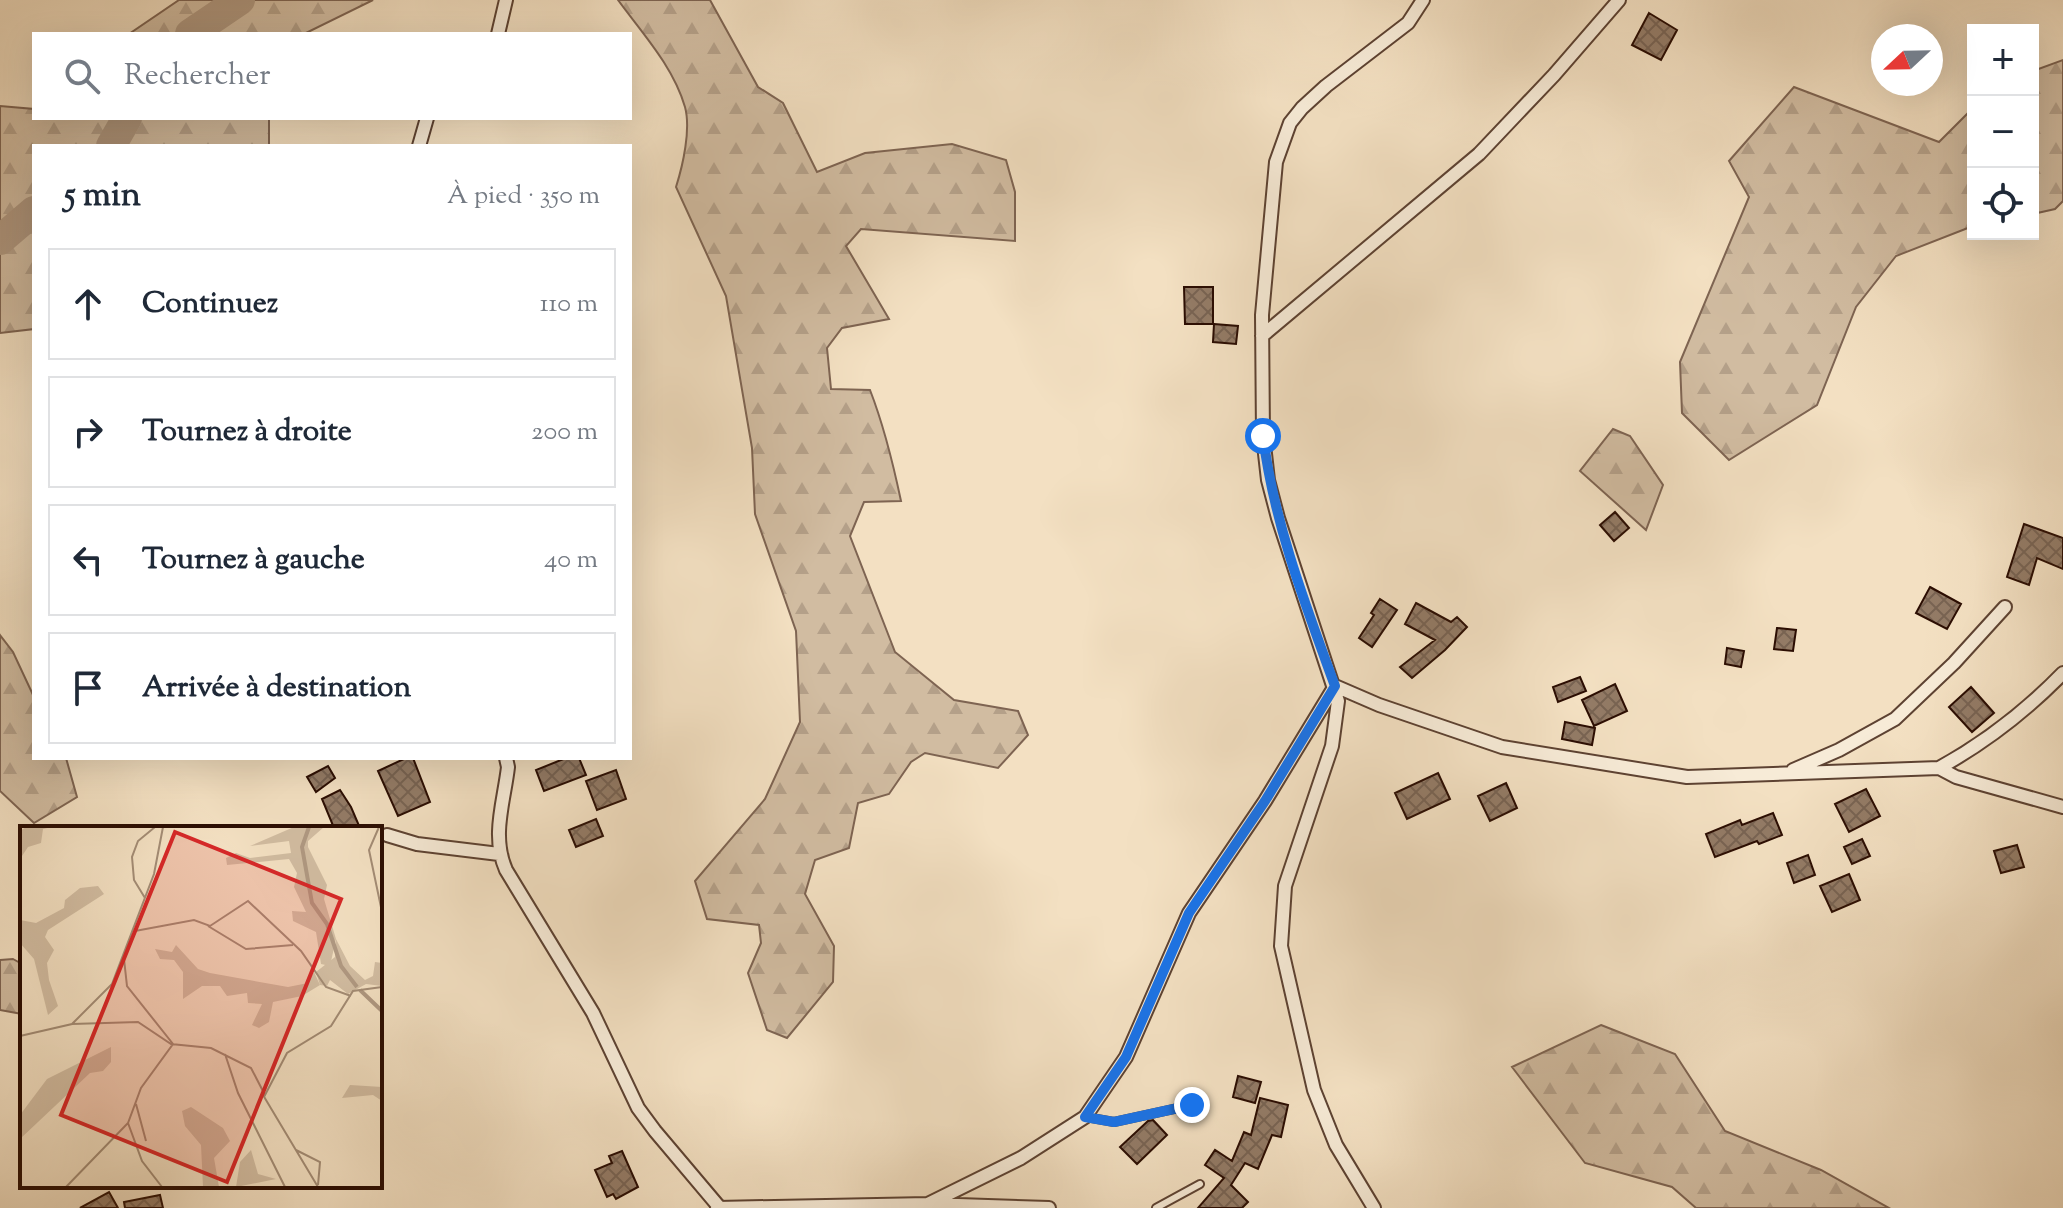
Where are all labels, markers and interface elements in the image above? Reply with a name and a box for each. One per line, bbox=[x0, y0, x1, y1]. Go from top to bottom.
north arrow bbox=[1871, 24, 1943, 96]
map controls bbox=[1967, 24, 2039, 240]
button: + bbox=[1967, 24, 2039, 96]
search box bbox=[32, 32, 632, 120]
icon: search bbox=[60, 54, 104, 98]
text: Rechercher bbox=[124, 55, 271, 98]
button: − bbox=[1967, 96, 2039, 168]
button: locate bbox=[1967, 168, 2039, 240]
text: 5 min bbox=[64, 172, 141, 221]
text: À pied · 350 m bbox=[447, 178, 600, 215]
icon: ahead bbox=[66, 282, 110, 326]
text: Continuez bbox=[142, 283, 278, 326]
text: 110 m bbox=[540, 286, 598, 323]
icon: right bbox=[66, 410, 110, 454]
text: Tournez à droite bbox=[142, 411, 352, 454]
text: 200 m bbox=[531, 414, 598, 451]
route start bbox=[1245, 418, 1281, 454]
icon: left bbox=[66, 538, 110, 582]
text: Tournez à gauche bbox=[142, 539, 365, 582]
text: 40 m bbox=[544, 542, 598, 579]
icon: arrive bbox=[66, 666, 110, 710]
text: Arrivée à destination bbox=[142, 667, 411, 710]
inset map bbox=[20, 826, 382, 1188]
route end bbox=[1174, 1087, 1210, 1123]

